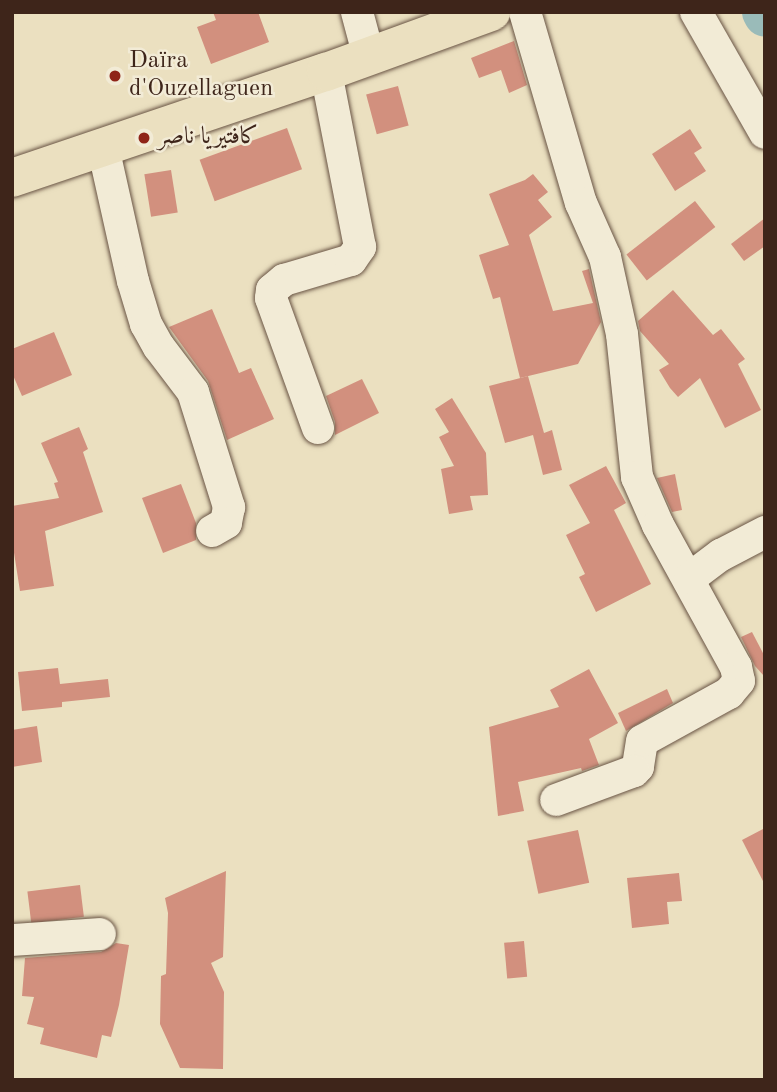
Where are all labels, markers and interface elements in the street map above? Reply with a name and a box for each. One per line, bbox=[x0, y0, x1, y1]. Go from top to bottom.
place label: Daïra d'Ouzellaguen bbox=[129, 48, 273, 104]
marker: Daïra d'Ouzellaguen bbox=[107, 68, 123, 84]
place label: كافتيريا ناصر bbox=[158, 124, 259, 152]
marker: كافتيريا ناصر bbox=[136, 130, 152, 146]

